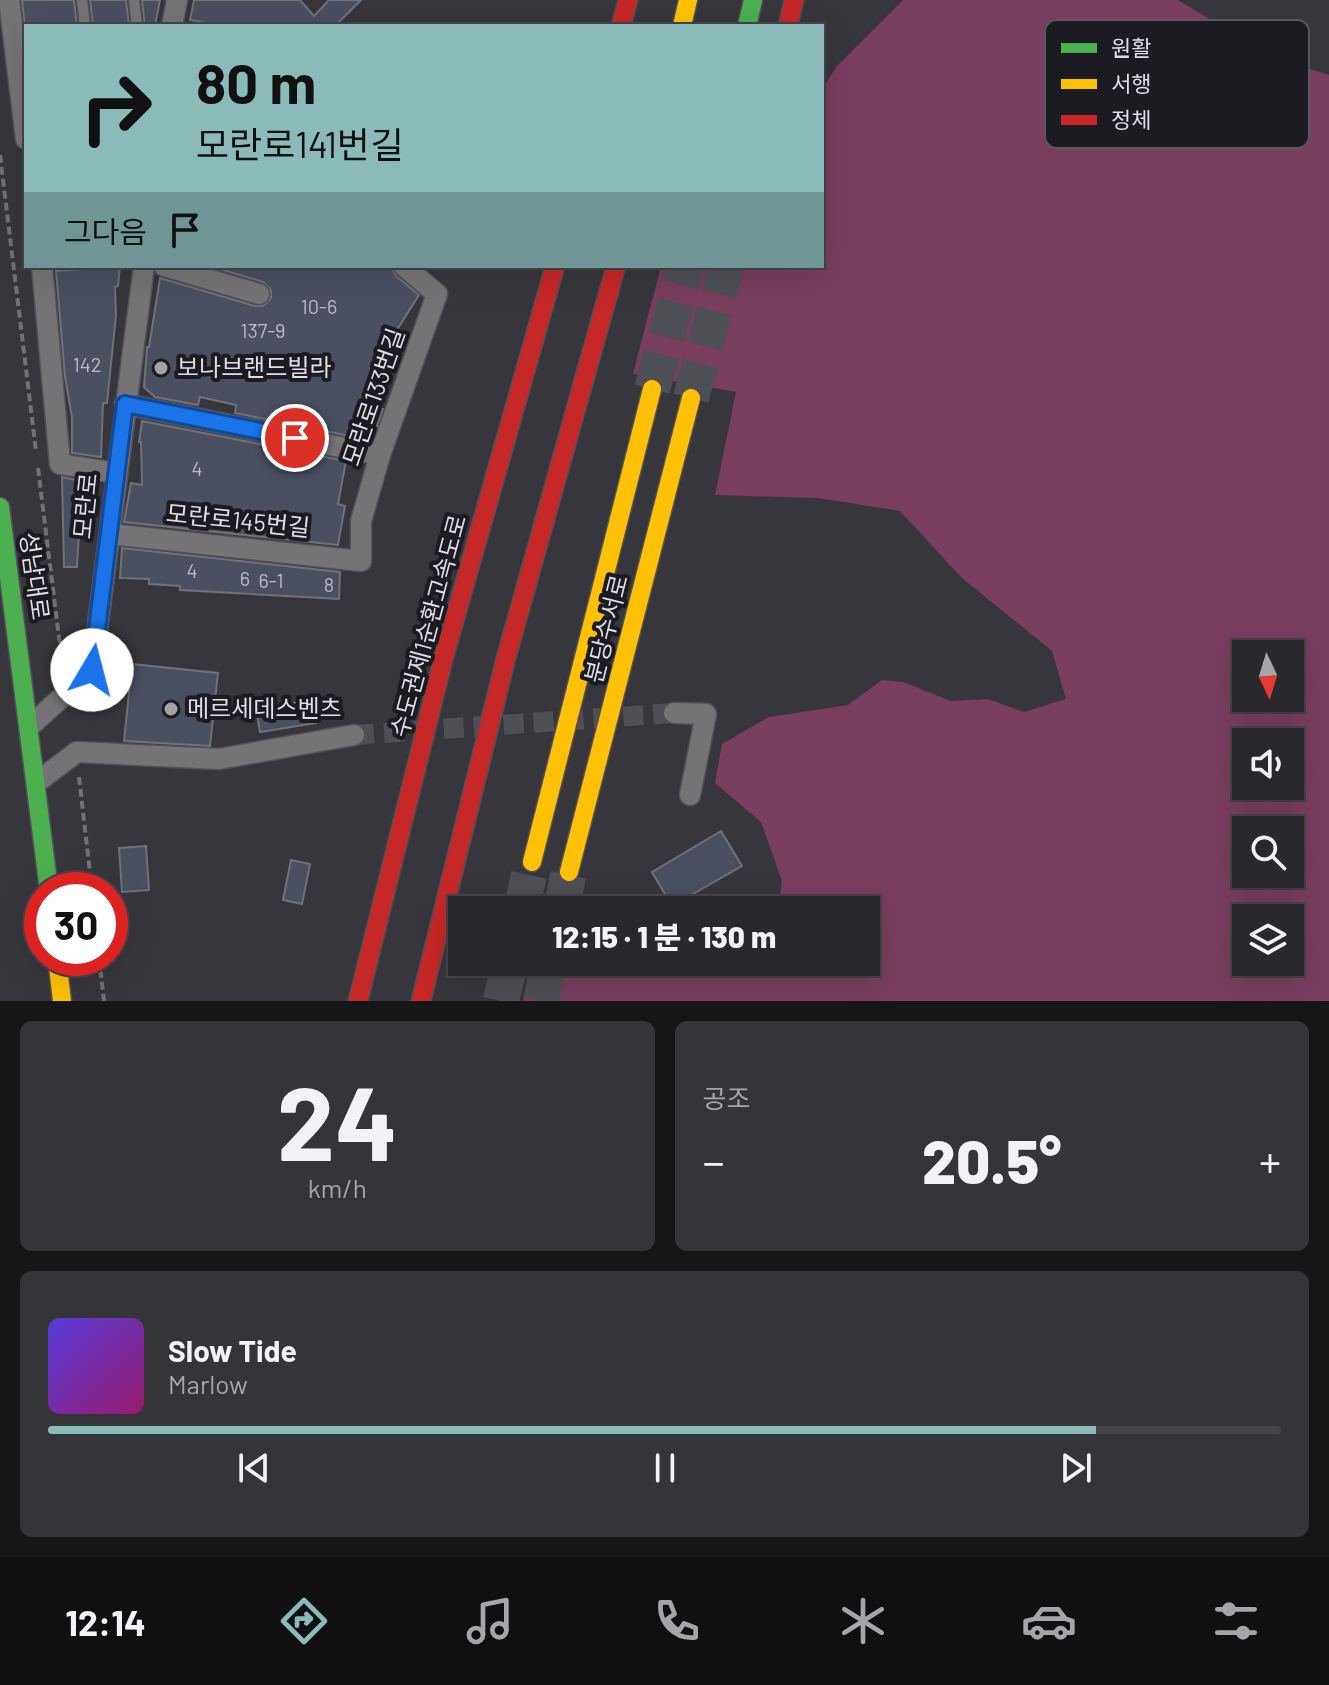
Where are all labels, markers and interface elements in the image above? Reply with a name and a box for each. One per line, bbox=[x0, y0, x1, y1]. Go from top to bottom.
legend bbox=[1045, 20, 1309, 148]
text: 원활 bbox=[1111, 34, 1151, 60]
text: 80 m bbox=[196, 48, 316, 115]
icon: right bbox=[64, 56, 168, 160]
text: 서행 bbox=[1111, 70, 1151, 96]
text: 정체 bbox=[1111, 106, 1151, 132]
text: 모란로141번길 bbox=[196, 122, 403, 165]
icon: arrive bbox=[163, 208, 207, 252]
text: 그다음 bbox=[64, 213, 147, 249]
house number: 10-6 bbox=[301, 294, 337, 318]
house number: 137-9 bbox=[240, 318, 286, 342]
street label: 모란로133번길 bbox=[336, 324, 410, 469]
house number: 142 bbox=[73, 352, 101, 376]
place label: 보나브랜드빌라 bbox=[177, 352, 332, 381]
marker: 보나브랜드빌라 bbox=[152, 359, 170, 377]
pin bbox=[261, 404, 329, 472]
icon: arrive bbox=[273, 416, 317, 460]
house number: 4 bbox=[191, 456, 203, 480]
street label: 모란로 bbox=[67, 471, 102, 540]
street label: 모란로145번길 bbox=[165, 498, 311, 541]
street label: 수도권제1순환고속도로 bbox=[384, 511, 471, 740]
street label: 성남대로 bbox=[15, 530, 56, 622]
house number: 4 bbox=[186, 558, 198, 582]
house number: 6 bbox=[240, 566, 250, 590]
house number: 6-1 bbox=[258, 568, 284, 592]
house number: 8 bbox=[324, 572, 334, 596]
street label: 분당수서로 bbox=[578, 572, 633, 686]
position arrow bbox=[50, 628, 134, 712]
north arrow bbox=[1232, 640, 1304, 712]
map controls bbox=[1232, 640, 1304, 976]
place label: 메르세데스벤츠 bbox=[187, 693, 342, 722]
marker: 메르세데스벤츠 bbox=[162, 700, 180, 718]
button: sound bbox=[1232, 728, 1304, 800]
button: search bbox=[1232, 816, 1304, 888]
speed limit sign: 30 bbox=[24, 872, 128, 976]
button: layers bbox=[1232, 904, 1304, 976]
text: 12:15 · 1 분 · 130 m bbox=[552, 918, 776, 954]
text: 24 bbox=[277, 1057, 398, 1182]
text: 공조 bbox=[703, 1082, 750, 1113]
text: 20.5° bbox=[922, 1124, 1062, 1196]
text: − bbox=[703, 1134, 725, 1187]
text: + bbox=[1259, 1134, 1281, 1187]
text: km/h bbox=[308, 1172, 367, 1203]
text: Slow Tide bbox=[168, 1332, 297, 1368]
text: Marlow bbox=[168, 1368, 248, 1399]
icon: previous bbox=[232, 1446, 276, 1490]
icon: pause bbox=[643, 1446, 687, 1490]
icon: next bbox=[1054, 1446, 1098, 1490]
icon: directions bbox=[276, 1593, 332, 1649]
icon: music bbox=[462, 1593, 518, 1649]
icon: phone bbox=[649, 1593, 705, 1649]
icon: climate bbox=[835, 1593, 891, 1649]
icon: car bbox=[1021, 1593, 1077, 1649]
icon: filters bbox=[1208, 1593, 1264, 1649]
text: 12:14 bbox=[65, 1600, 146, 1643]

